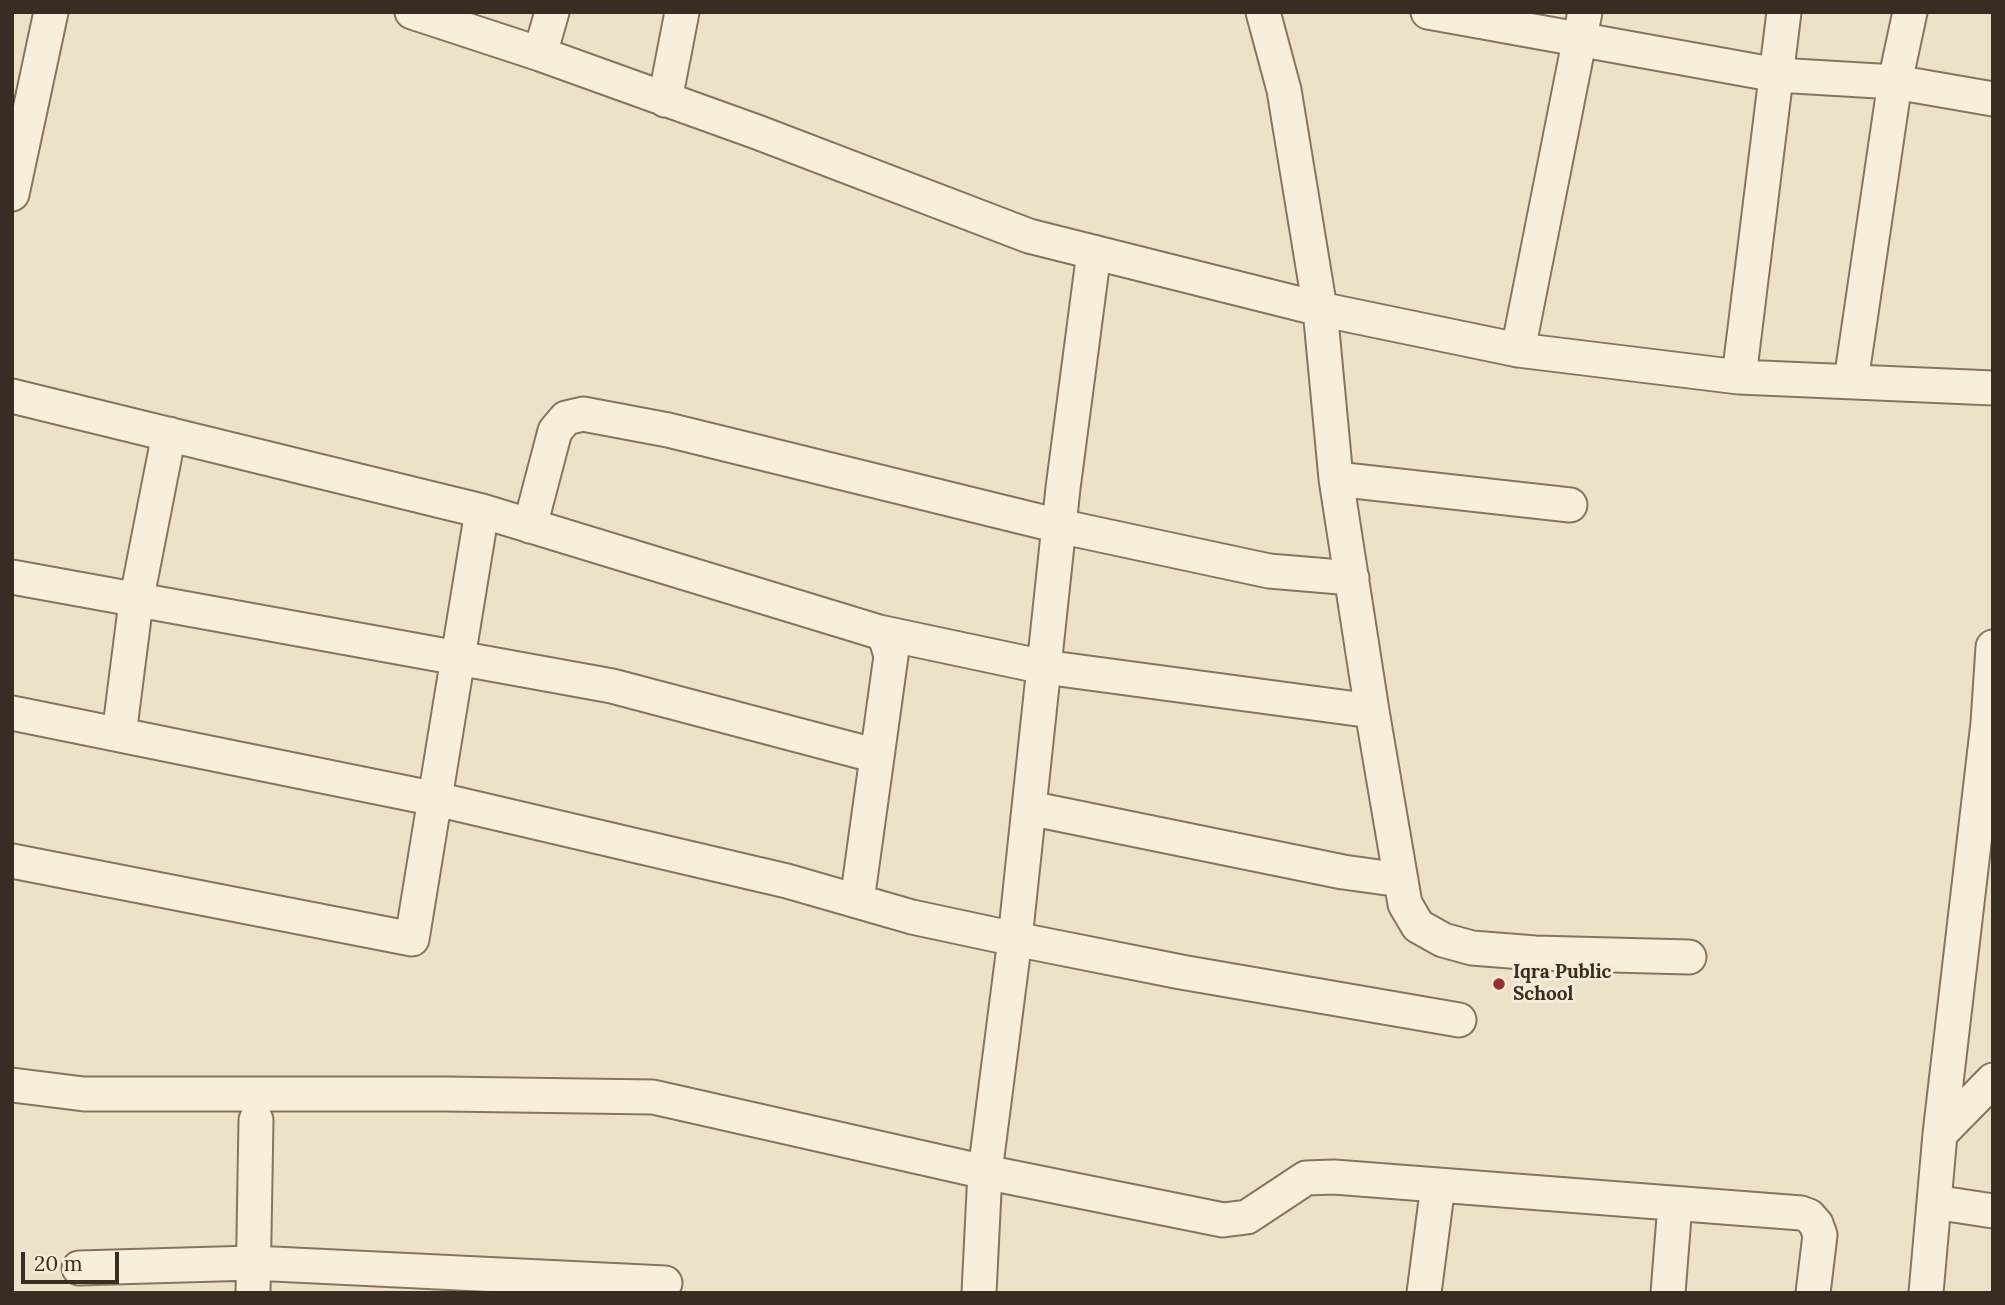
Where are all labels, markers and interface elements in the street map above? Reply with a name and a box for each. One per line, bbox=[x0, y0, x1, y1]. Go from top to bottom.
place label: Iqra Public School bbox=[1513, 962, 1611, 1006]
marker: Iqra Public School bbox=[1491, 976, 1507, 992]
scale bar bbox=[24, 1238, 122, 1282]
text: 20 m bbox=[34, 1250, 83, 1277]

